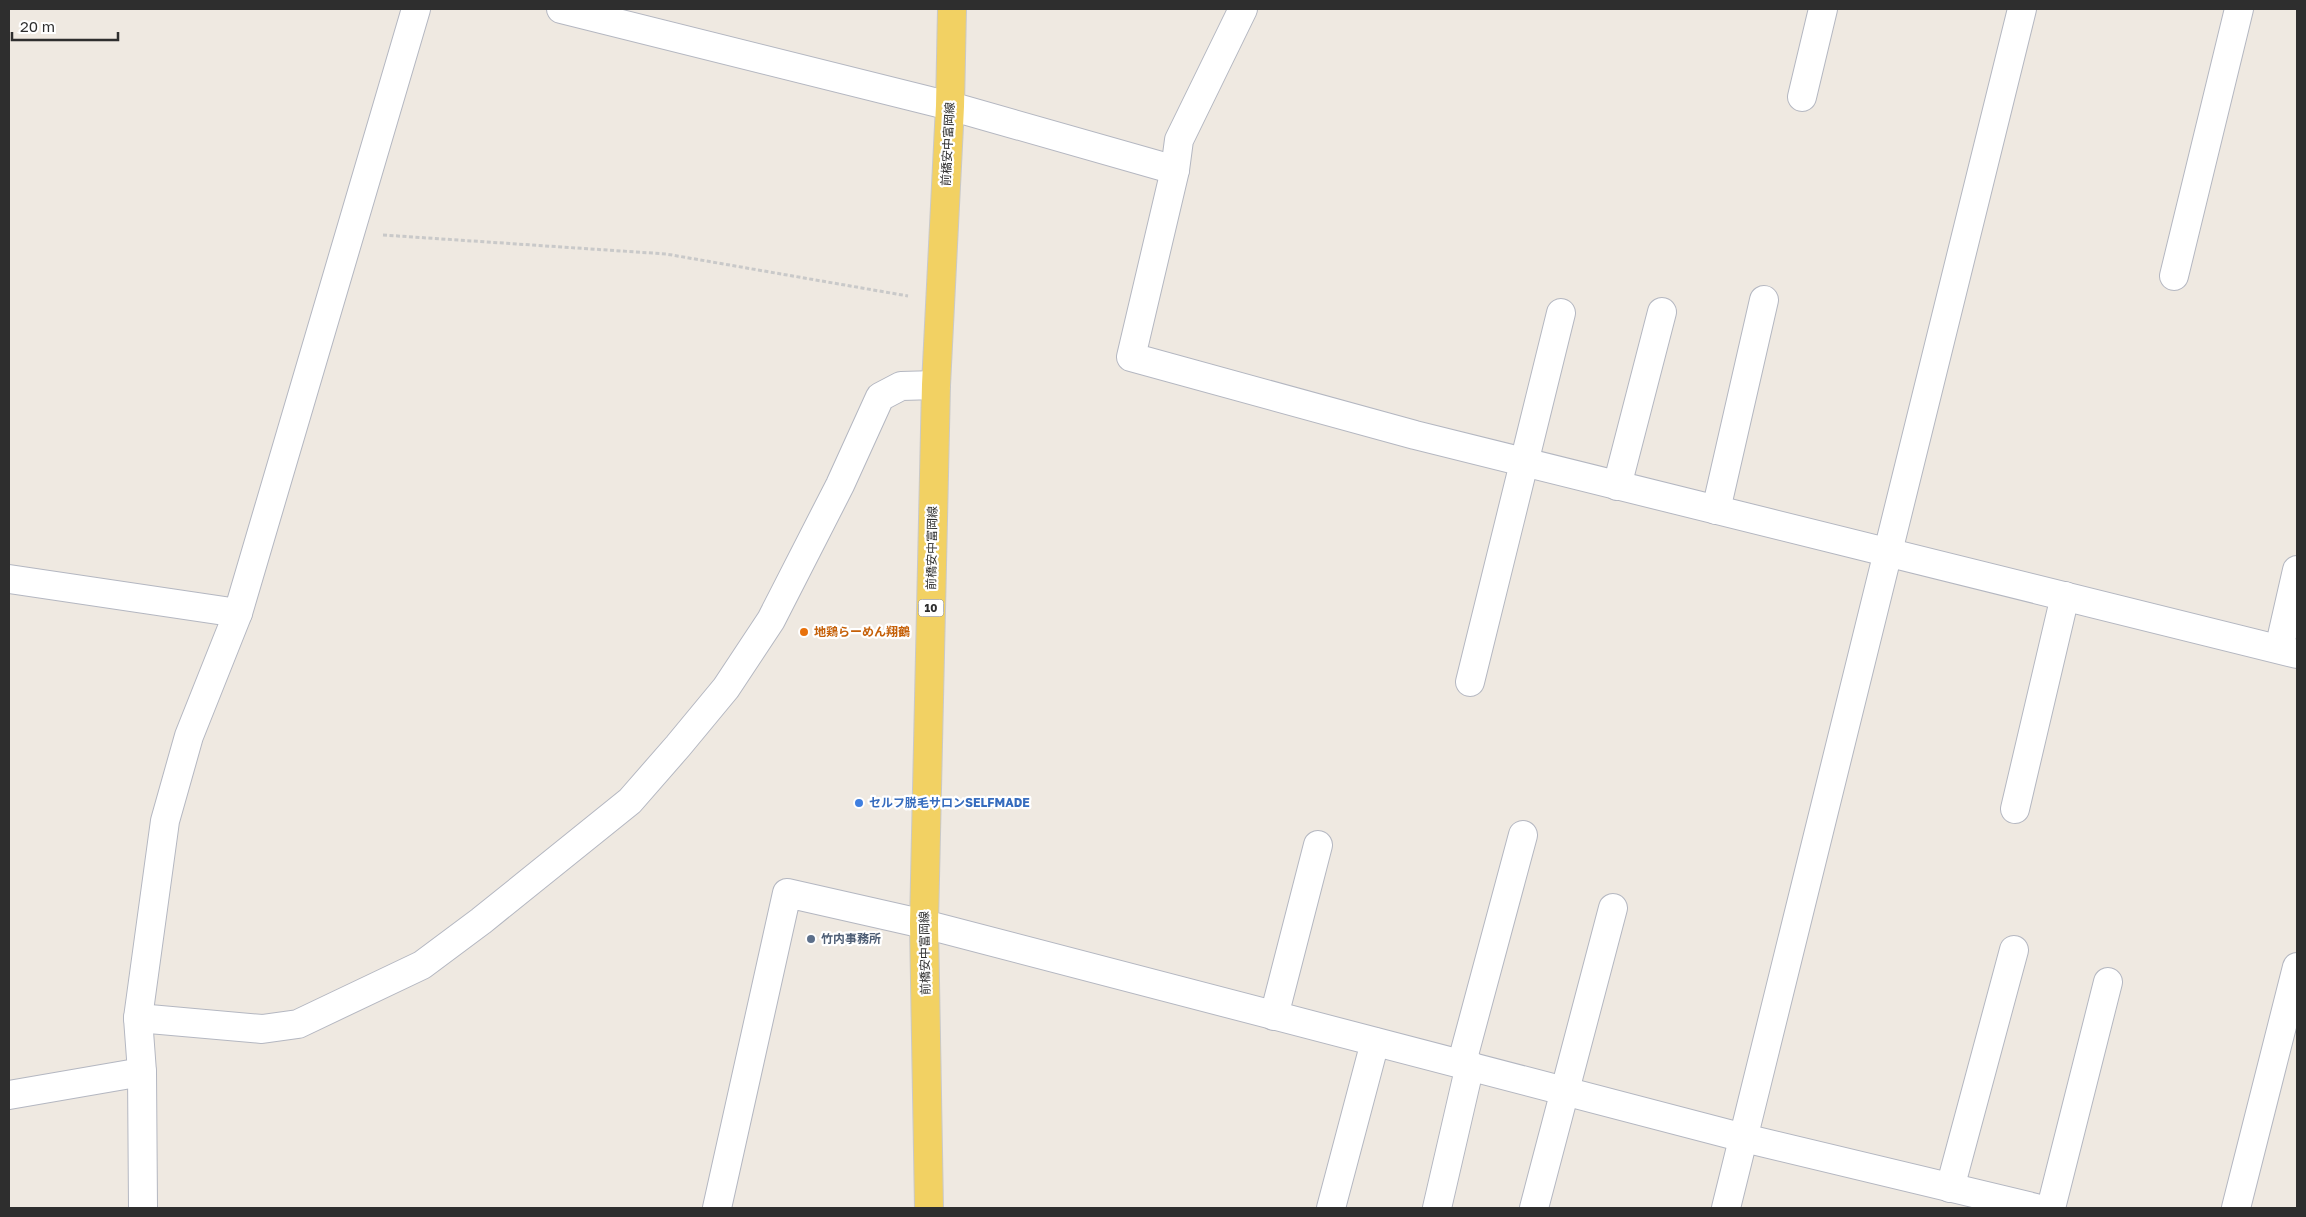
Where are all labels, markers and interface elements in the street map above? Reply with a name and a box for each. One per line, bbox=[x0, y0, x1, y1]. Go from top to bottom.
scale bar bbox=[12, 10, 119, 42]
text: 20 m bbox=[20, 17, 55, 35]
street label: 前橋安中富岡線 bbox=[938, 102, 957, 186]
street label: 前橋安中富岡線 bbox=[923, 506, 940, 590]
road number: 10 bbox=[918, 600, 944, 616]
place label: 地鶏らーめん翔鶴 bbox=[814, 624, 910, 639]
marker: 地鶏らーめん翔鶴 bbox=[798, 626, 810, 638]
place label: セルフ脱毛サロンSELFMADE bbox=[869, 795, 1030, 810]
marker: セルフ脱毛サロンSELFMADE bbox=[853, 797, 865, 809]
street label: 前橋安中富岡線 bbox=[916, 911, 933, 995]
place label: 竹内事務所 bbox=[821, 931, 881, 946]
marker: 竹内事務所 bbox=[805, 933, 817, 945]

